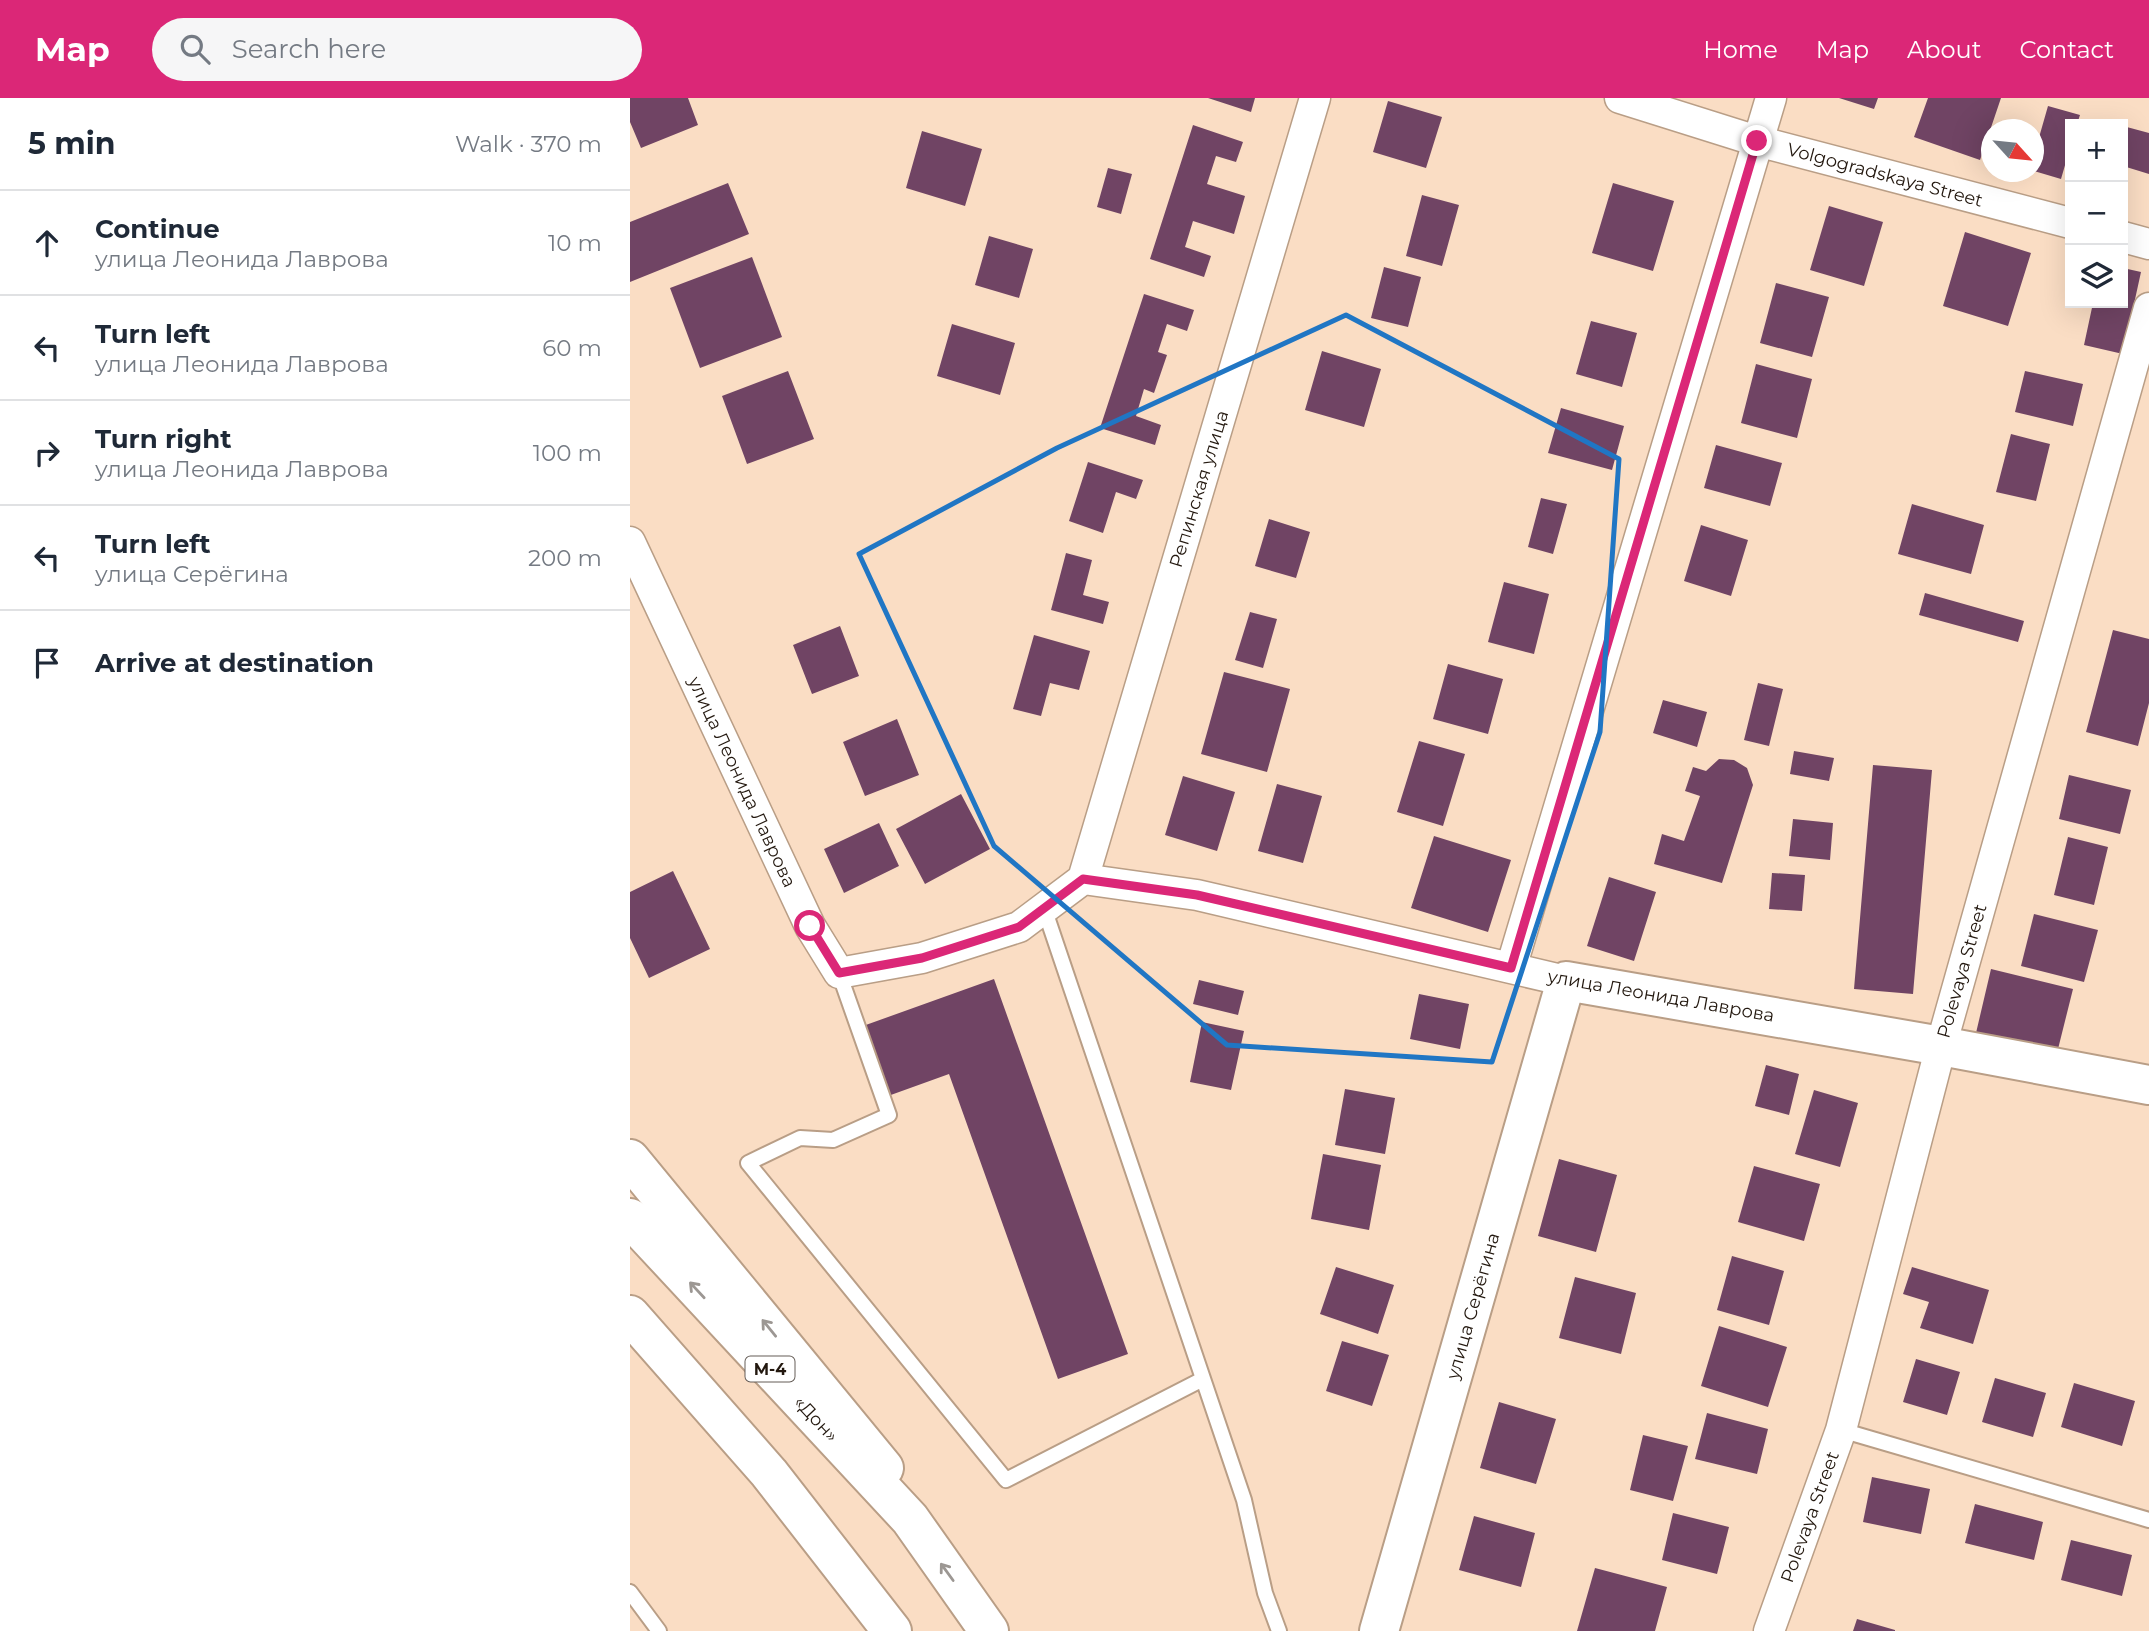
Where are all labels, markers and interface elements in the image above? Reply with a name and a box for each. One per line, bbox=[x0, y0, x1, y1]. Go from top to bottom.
search box bbox=[152, 18, 642, 81]
text: Map bbox=[35, 29, 110, 69]
icon: search bbox=[176, 30, 214, 68]
text: Search here bbox=[232, 33, 386, 65]
text: Home bbox=[1703, 35, 1778, 64]
text: Map bbox=[1816, 35, 1869, 64]
text: About bbox=[1907, 35, 1981, 64]
text: Contact bbox=[2019, 35, 2114, 64]
north arrow bbox=[1981, 119, 2044, 182]
map controls bbox=[2065, 119, 2128, 308]
button: + bbox=[2065, 119, 2128, 182]
text: 5 min bbox=[28, 125, 116, 162]
route end bbox=[1741, 125, 1772, 156]
text: Walk · 370 m bbox=[455, 130, 602, 158]
street label: Volgogradskaya Street bbox=[1785, 138, 1985, 212]
button: − bbox=[2065, 182, 2128, 245]
text: Continue bbox=[95, 213, 220, 245]
icon: ahead bbox=[28, 224, 66, 262]
text: 10 m bbox=[548, 229, 602, 257]
text: улица Леонида Лаврова bbox=[95, 245, 389, 273]
button: layers bbox=[2065, 245, 2128, 308]
text: Turn left bbox=[95, 318, 211, 350]
icon: left bbox=[28, 329, 66, 367]
text: 60 m bbox=[542, 334, 602, 362]
text: улица Леонида Лаврова bbox=[95, 350, 389, 378]
street label: Репинская улица bbox=[1165, 408, 1233, 570]
text: Turn right bbox=[95, 423, 231, 455]
icon: right bbox=[28, 434, 66, 472]
text: 100 m bbox=[533, 439, 602, 467]
text: улица Леонида Лаврова bbox=[95, 455, 389, 483]
text: Turn left bbox=[95, 528, 211, 560]
icon: left bbox=[28, 539, 66, 577]
text: 200 m bbox=[528, 544, 602, 572]
text: улица Серёгина bbox=[95, 560, 289, 588]
icon: arrive bbox=[28, 644, 66, 682]
text: Arrive at destination bbox=[95, 647, 374, 679]
street label: улица Леонида Лаврова bbox=[683, 672, 801, 891]
street label: Polevaya Street bbox=[1932, 901, 1992, 1041]
route start bbox=[794, 910, 825, 941]
street label: улица Леонида Лаврова bbox=[1545, 965, 1776, 1027]
street label: улица Серёгина bbox=[1441, 1230, 1504, 1383]
one-way arrow bbox=[688, 1282, 705, 1299]
one-way arrow bbox=[761, 1319, 777, 1337]
road number: М-4 bbox=[746, 1357, 794, 1382]
street label: «Дон» bbox=[789, 1391, 843, 1447]
street label: Polevaya Street bbox=[1776, 1448, 1844, 1586]
one-way arrow bbox=[940, 1563, 954, 1582]

